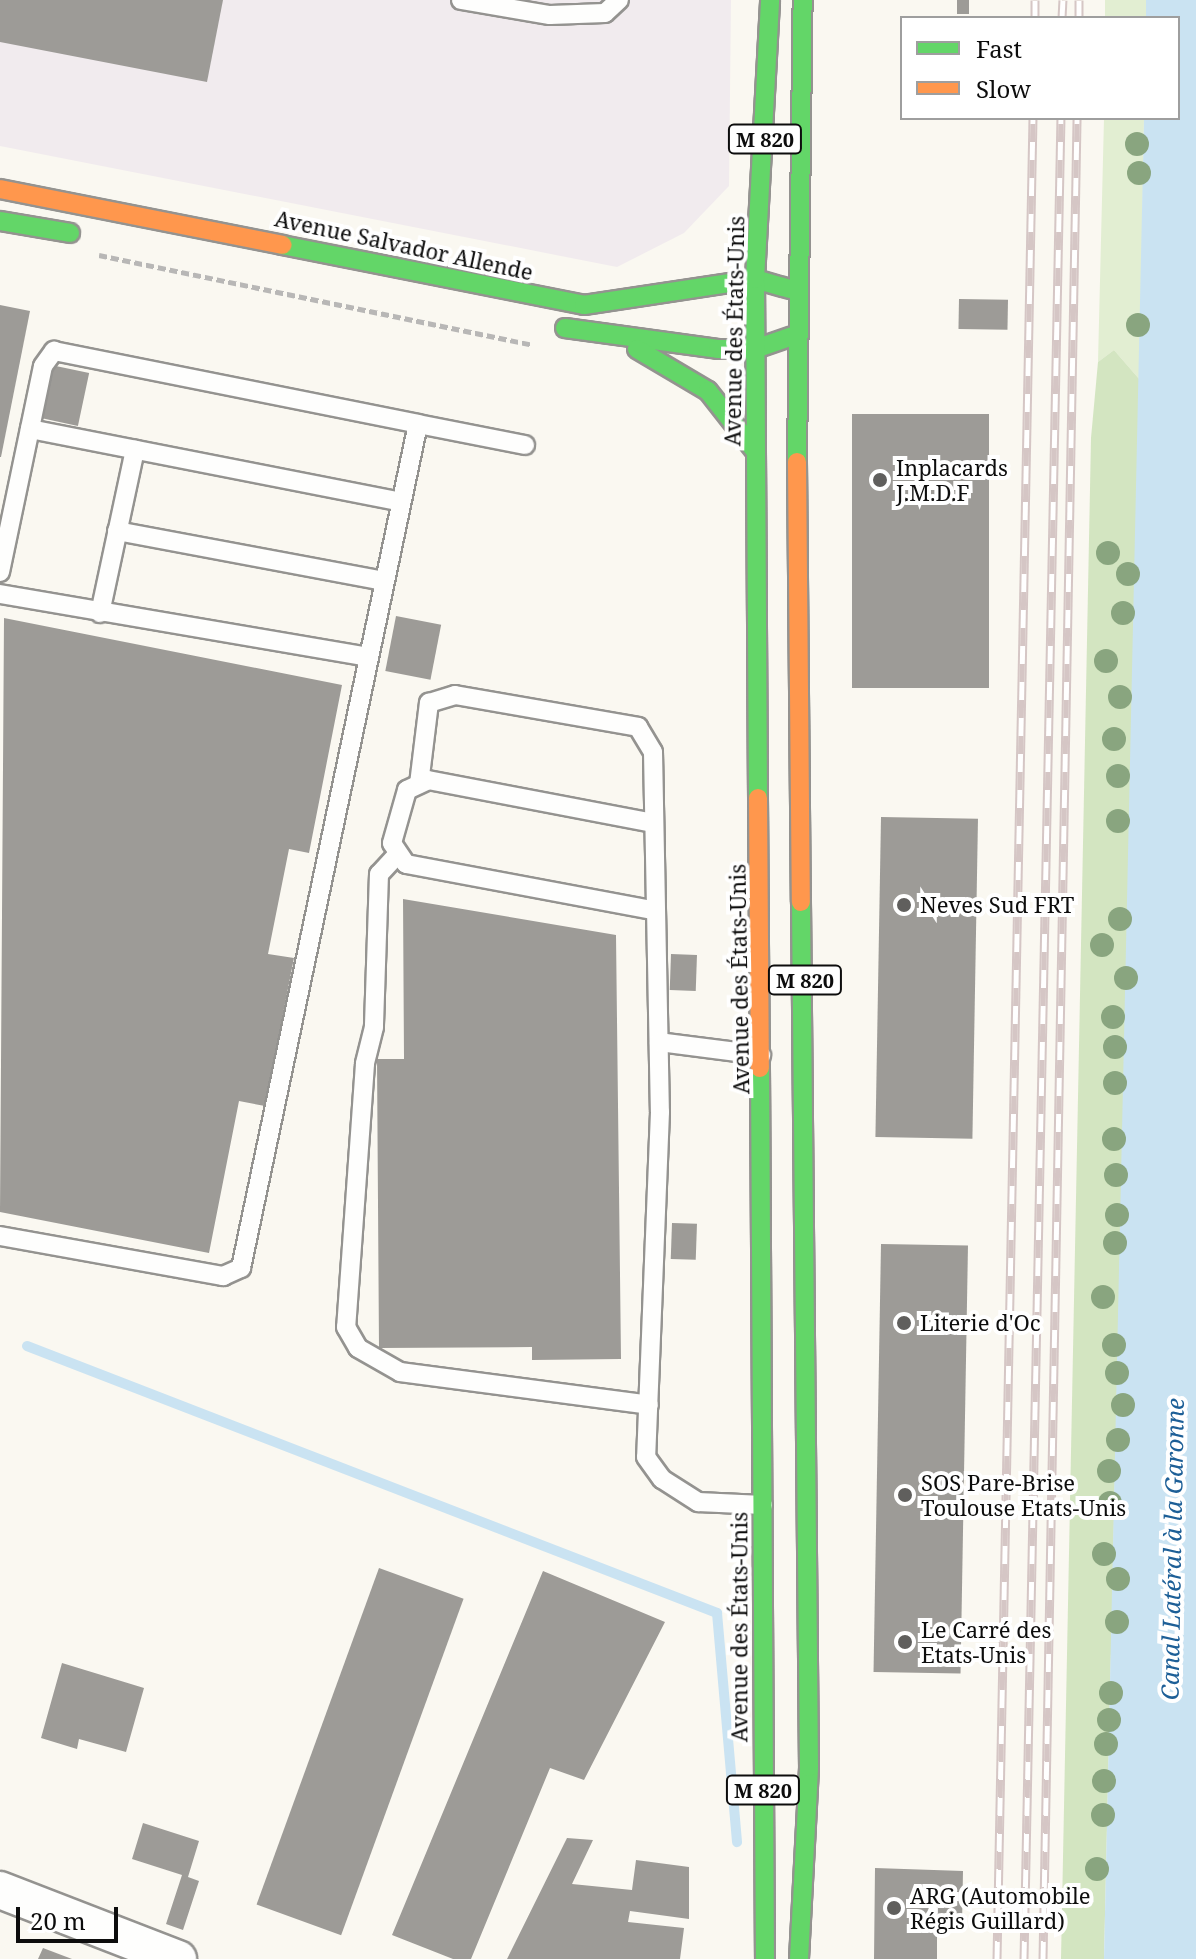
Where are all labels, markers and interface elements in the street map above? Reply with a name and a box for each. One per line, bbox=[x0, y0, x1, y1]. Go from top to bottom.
legend bbox=[900, 16, 1180, 120]
text: Fast bbox=[976, 32, 1022, 65]
text: Slow bbox=[976, 72, 1031, 105]
road number: M 820 bbox=[727, 123, 803, 155]
street label: Avenue Salvador Allende bbox=[272, 205, 536, 285]
street label: Avenue des États-Unis bbox=[719, 216, 749, 446]
place label: Inplacards J.M.D.F bbox=[896, 454, 1008, 506]
marker: Inplacards J.M.D.F bbox=[871, 471, 889, 489]
street label: Avenue des États-Unis bbox=[724, 864, 754, 1094]
place label: Neves Sud FRT bbox=[920, 892, 1074, 918]
marker: Neves Sud FRT bbox=[895, 896, 913, 914]
road number: M 820 bbox=[767, 964, 843, 996]
place label: Literie d'Oc bbox=[920, 1310, 1041, 1336]
marker: Literie d'Oc bbox=[895, 1314, 913, 1332]
water label: Canal Latéral à la Garonne bbox=[1155, 1398, 1189, 1700]
place label: SOS Pare-Brise Toulouse Etats-Unis bbox=[921, 1469, 1126, 1520]
marker: SOS Pare-Brise Toulouse Etats-Unis bbox=[896, 1486, 914, 1504]
street label: Avenue des États-Unis bbox=[726, 1512, 752, 1742]
place label: Le Carré des Etats-Unis bbox=[921, 1616, 1052, 1668]
marker: Le Carré des Etats-Unis bbox=[896, 1633, 914, 1651]
road number: M 820 bbox=[725, 1774, 801, 1806]
place label: ARG (Automobile Régis Guillard) bbox=[910, 1882, 1091, 1934]
scale bar bbox=[20, 1891, 122, 1941]
marker: ARG (Automobile Régis Guillard) bbox=[885, 1899, 903, 1917]
text: 20 m bbox=[30, 1904, 86, 1937]

